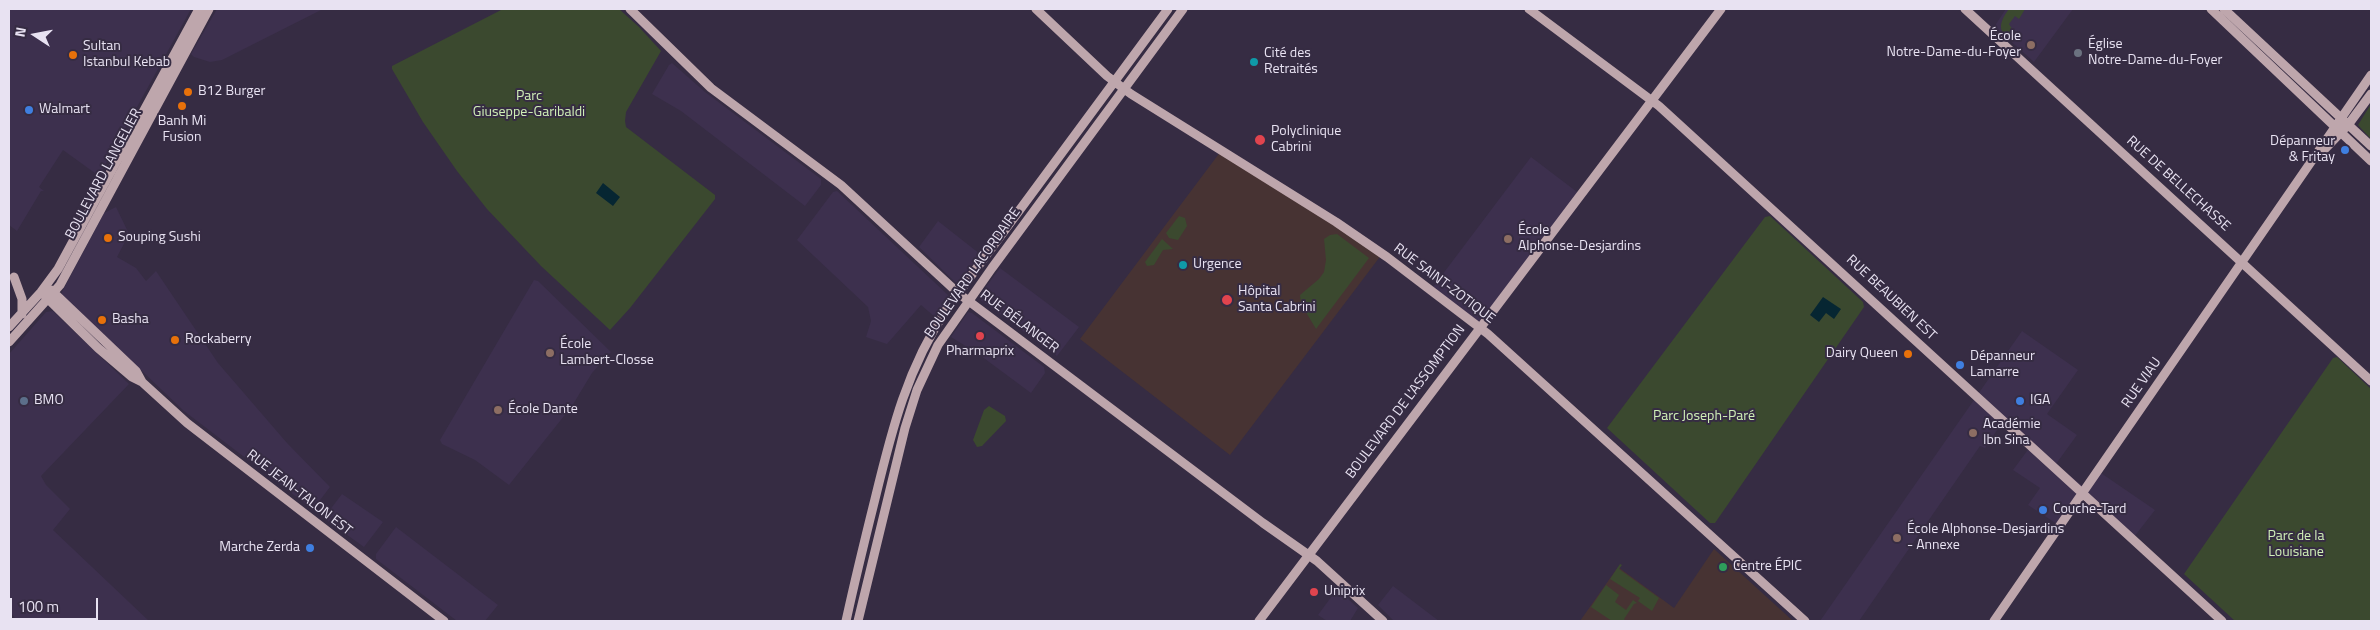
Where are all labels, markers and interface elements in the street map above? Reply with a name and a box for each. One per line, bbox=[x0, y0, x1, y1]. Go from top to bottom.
north arrow bbox=[10, 10, 60, 60]
text: N bbox=[9, 25, 31, 39]
place label: École Notre-Dame-du-Foyer bbox=[1887, 29, 2021, 62]
place label: Église Notre-Dame-du-Foyer bbox=[2088, 37, 2222, 70]
place label: Sultan Istanbul Kebab bbox=[83, 39, 170, 72]
marker: École Notre-Dame-du-Foyer bbox=[2025, 39, 2037, 51]
place label: Cité des Retraités bbox=[1264, 46, 1318, 78]
marker: Église Notre-Dame-du-Foyer bbox=[2072, 47, 2084, 59]
marker: Sultan Istanbul Kebab bbox=[67, 49, 79, 61]
marker: Cité des Retraités bbox=[1248, 56, 1260, 68]
place label: B12 Burger bbox=[198, 84, 265, 100]
marker: B12 Burger bbox=[182, 86, 194, 98]
park label: Parc Giuseppe-Garibaldi bbox=[473, 89, 585, 121]
marker: Banh Mi Fusion bbox=[176, 100, 188, 112]
place label: Walmart bbox=[39, 102, 90, 118]
marker: Walmart bbox=[23, 104, 35, 116]
street label: BOULEVARD LANGELIER bbox=[62, 106, 146, 242]
place label: Banh Mi Fusion bbox=[158, 114, 206, 146]
place label: Polyclinique Cabrini bbox=[1271, 124, 1341, 156]
marker: Polyclinique Cabrini bbox=[1253, 133, 1267, 147]
street label: RUE DE BELLECHASSE bbox=[2123, 133, 2233, 235]
place label: Dépanneur & Fritay bbox=[2270, 134, 2335, 166]
marker: Dépanneur & Fritay bbox=[2339, 144, 2351, 156]
street label: BOULEVARD LACORDAIRE bbox=[922, 205, 1024, 341]
place label: École Alphonse-Desjardins bbox=[1518, 223, 1641, 256]
place label: Souping Sushi bbox=[118, 230, 201, 246]
marker: Souping Sushi bbox=[102, 232, 114, 244]
marker: École Alphonse-Desjardins bbox=[1502, 233, 1514, 245]
street label: RUE SAINT-ZOTIQUE bbox=[1390, 240, 1498, 328]
street label: RUE BEAUBIEN EST bbox=[1842, 252, 1940, 344]
place label: Urgence bbox=[1193, 257, 1242, 273]
marker: Urgence bbox=[1177, 259, 1189, 271]
place label: Hôpital Santa Cabrini bbox=[1238, 284, 1316, 316]
street label: RUE BÉLANGER bbox=[976, 287, 1062, 357]
marker: Hôpital Santa Cabrini bbox=[1220, 293, 1234, 307]
place label: Basha bbox=[112, 312, 149, 328]
marker: Basha bbox=[96, 314, 108, 326]
street label: BOULEVARD DE L'ASSOMPTION bbox=[1343, 322, 1469, 482]
marker: Pharmaprix bbox=[974, 330, 986, 342]
place label: Rockaberry bbox=[185, 332, 252, 348]
marker: Rockaberry bbox=[169, 334, 181, 346]
place label: École Lambert-Closse bbox=[560, 337, 654, 370]
place label: Pharmaprix bbox=[946, 344, 1014, 360]
place label: Dairy Queen bbox=[1826, 346, 1898, 362]
marker: École Lambert-Closse bbox=[544, 347, 556, 359]
marker: Dairy Queen bbox=[1902, 348, 1914, 360]
place label: Dépanneur Lamarre bbox=[1970, 349, 2035, 382]
street label: RUE VIAU bbox=[2119, 355, 2165, 411]
marker: Dépanneur Lamarre bbox=[1954, 359, 1966, 371]
place label: BMO bbox=[34, 393, 64, 409]
place label: IGA bbox=[2030, 393, 2050, 409]
marker: BMO bbox=[18, 395, 30, 407]
marker: IGA bbox=[2014, 395, 2026, 407]
place label: École Dante bbox=[508, 402, 578, 418]
marker: École Dante bbox=[492, 404, 504, 416]
park label: Parc Joseph-Paré bbox=[1653, 409, 1755, 425]
place label: Académie Ibn Sina bbox=[1983, 417, 2041, 450]
marker: Académie Ibn Sina bbox=[1967, 427, 1979, 439]
street label: RUE JEAN-TALON EST bbox=[243, 447, 355, 539]
place label: Couche-Tard bbox=[2053, 502, 2126, 518]
marker: Couche-Tard bbox=[2037, 504, 2049, 516]
place label: École Alphonse-Desjardins - Annexe bbox=[1907, 522, 2064, 554]
park label: Parc de la Louisiane bbox=[2268, 529, 2324, 562]
marker: École Alphonse-Desjardins - Annexe bbox=[1891, 532, 1903, 544]
place label: Marche Zerda bbox=[219, 540, 300, 556]
marker: Marche Zerda bbox=[304, 542, 316, 554]
place label: Centre ÉPIC bbox=[1733, 559, 1802, 575]
marker: Centre ÉPIC bbox=[1717, 561, 1729, 573]
place label: Uniprix bbox=[1324, 584, 1365, 600]
marker: Uniprix bbox=[1308, 586, 1320, 598]
scale bar bbox=[12, 588, 100, 620]
text: 100 m bbox=[18, 595, 59, 618]

